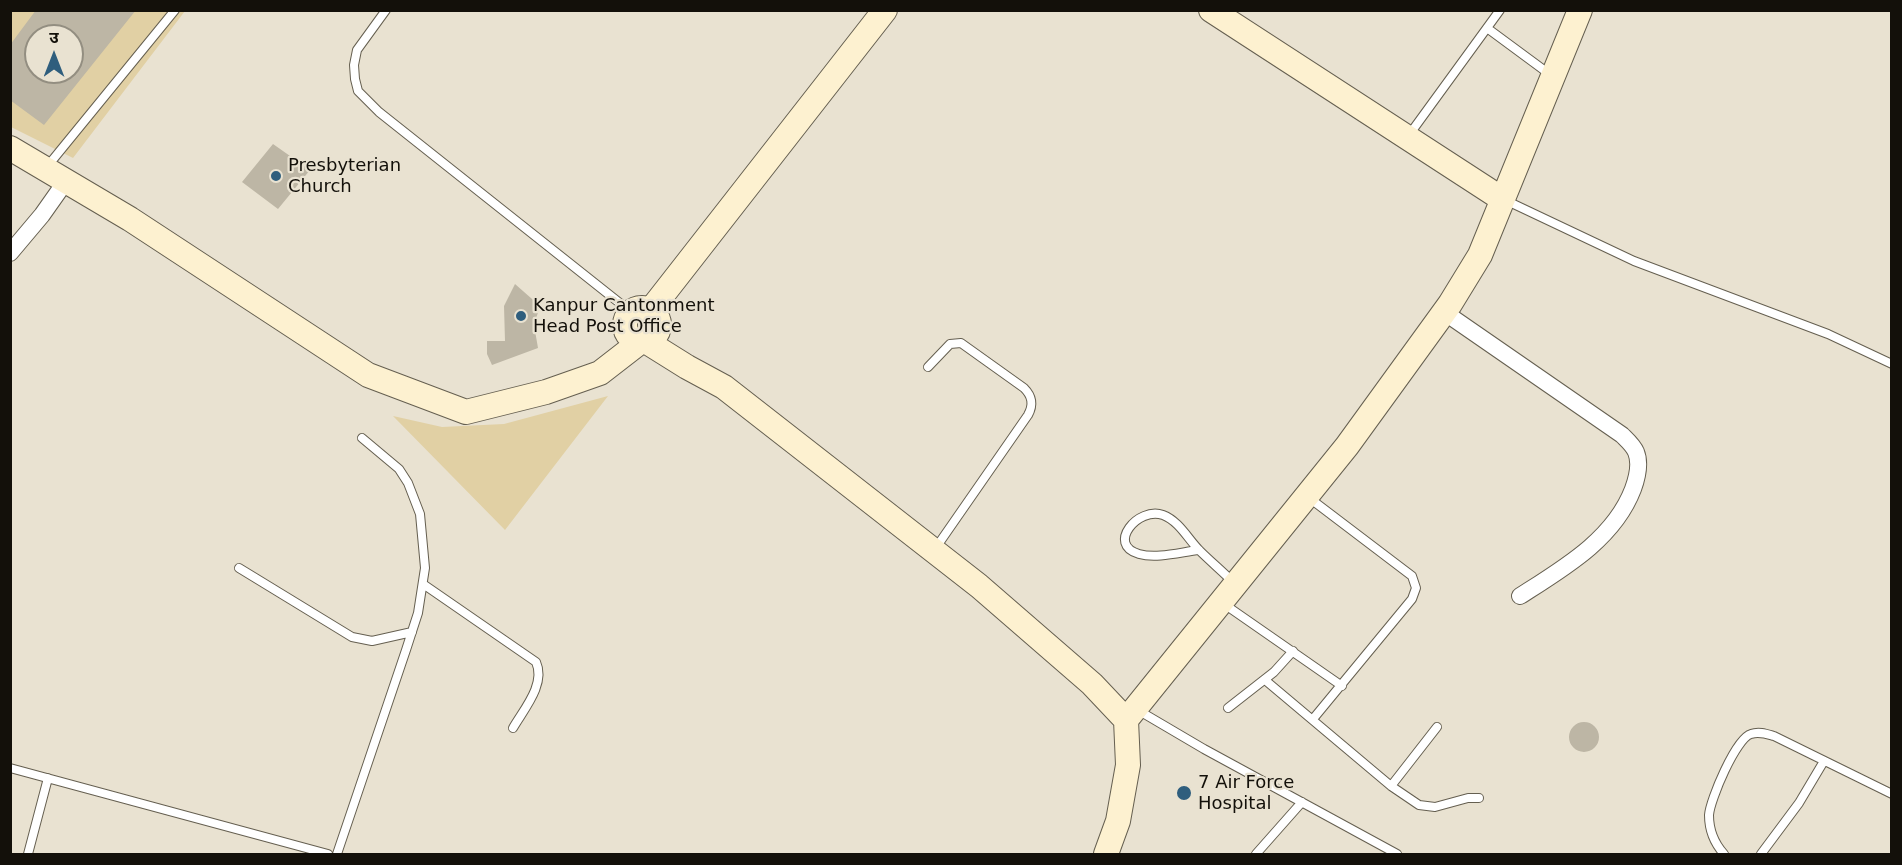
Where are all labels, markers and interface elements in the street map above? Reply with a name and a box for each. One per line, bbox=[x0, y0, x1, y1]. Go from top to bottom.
north arrow bbox=[24, 24, 84, 84]
text: उ bbox=[49, 28, 59, 47]
place label: Presbyterian Church bbox=[288, 155, 401, 198]
marker: Presbyterian Church bbox=[269, 169, 283, 183]
place label: Kanpur Cantonment Head Post Office bbox=[533, 295, 714, 338]
marker: Kanpur Cantonment Head Post Office bbox=[514, 309, 528, 323]
place label: 7 Air Force Hospital bbox=[1198, 772, 1294, 814]
marker: 7 Air Force Hospital bbox=[1175, 784, 1193, 802]

